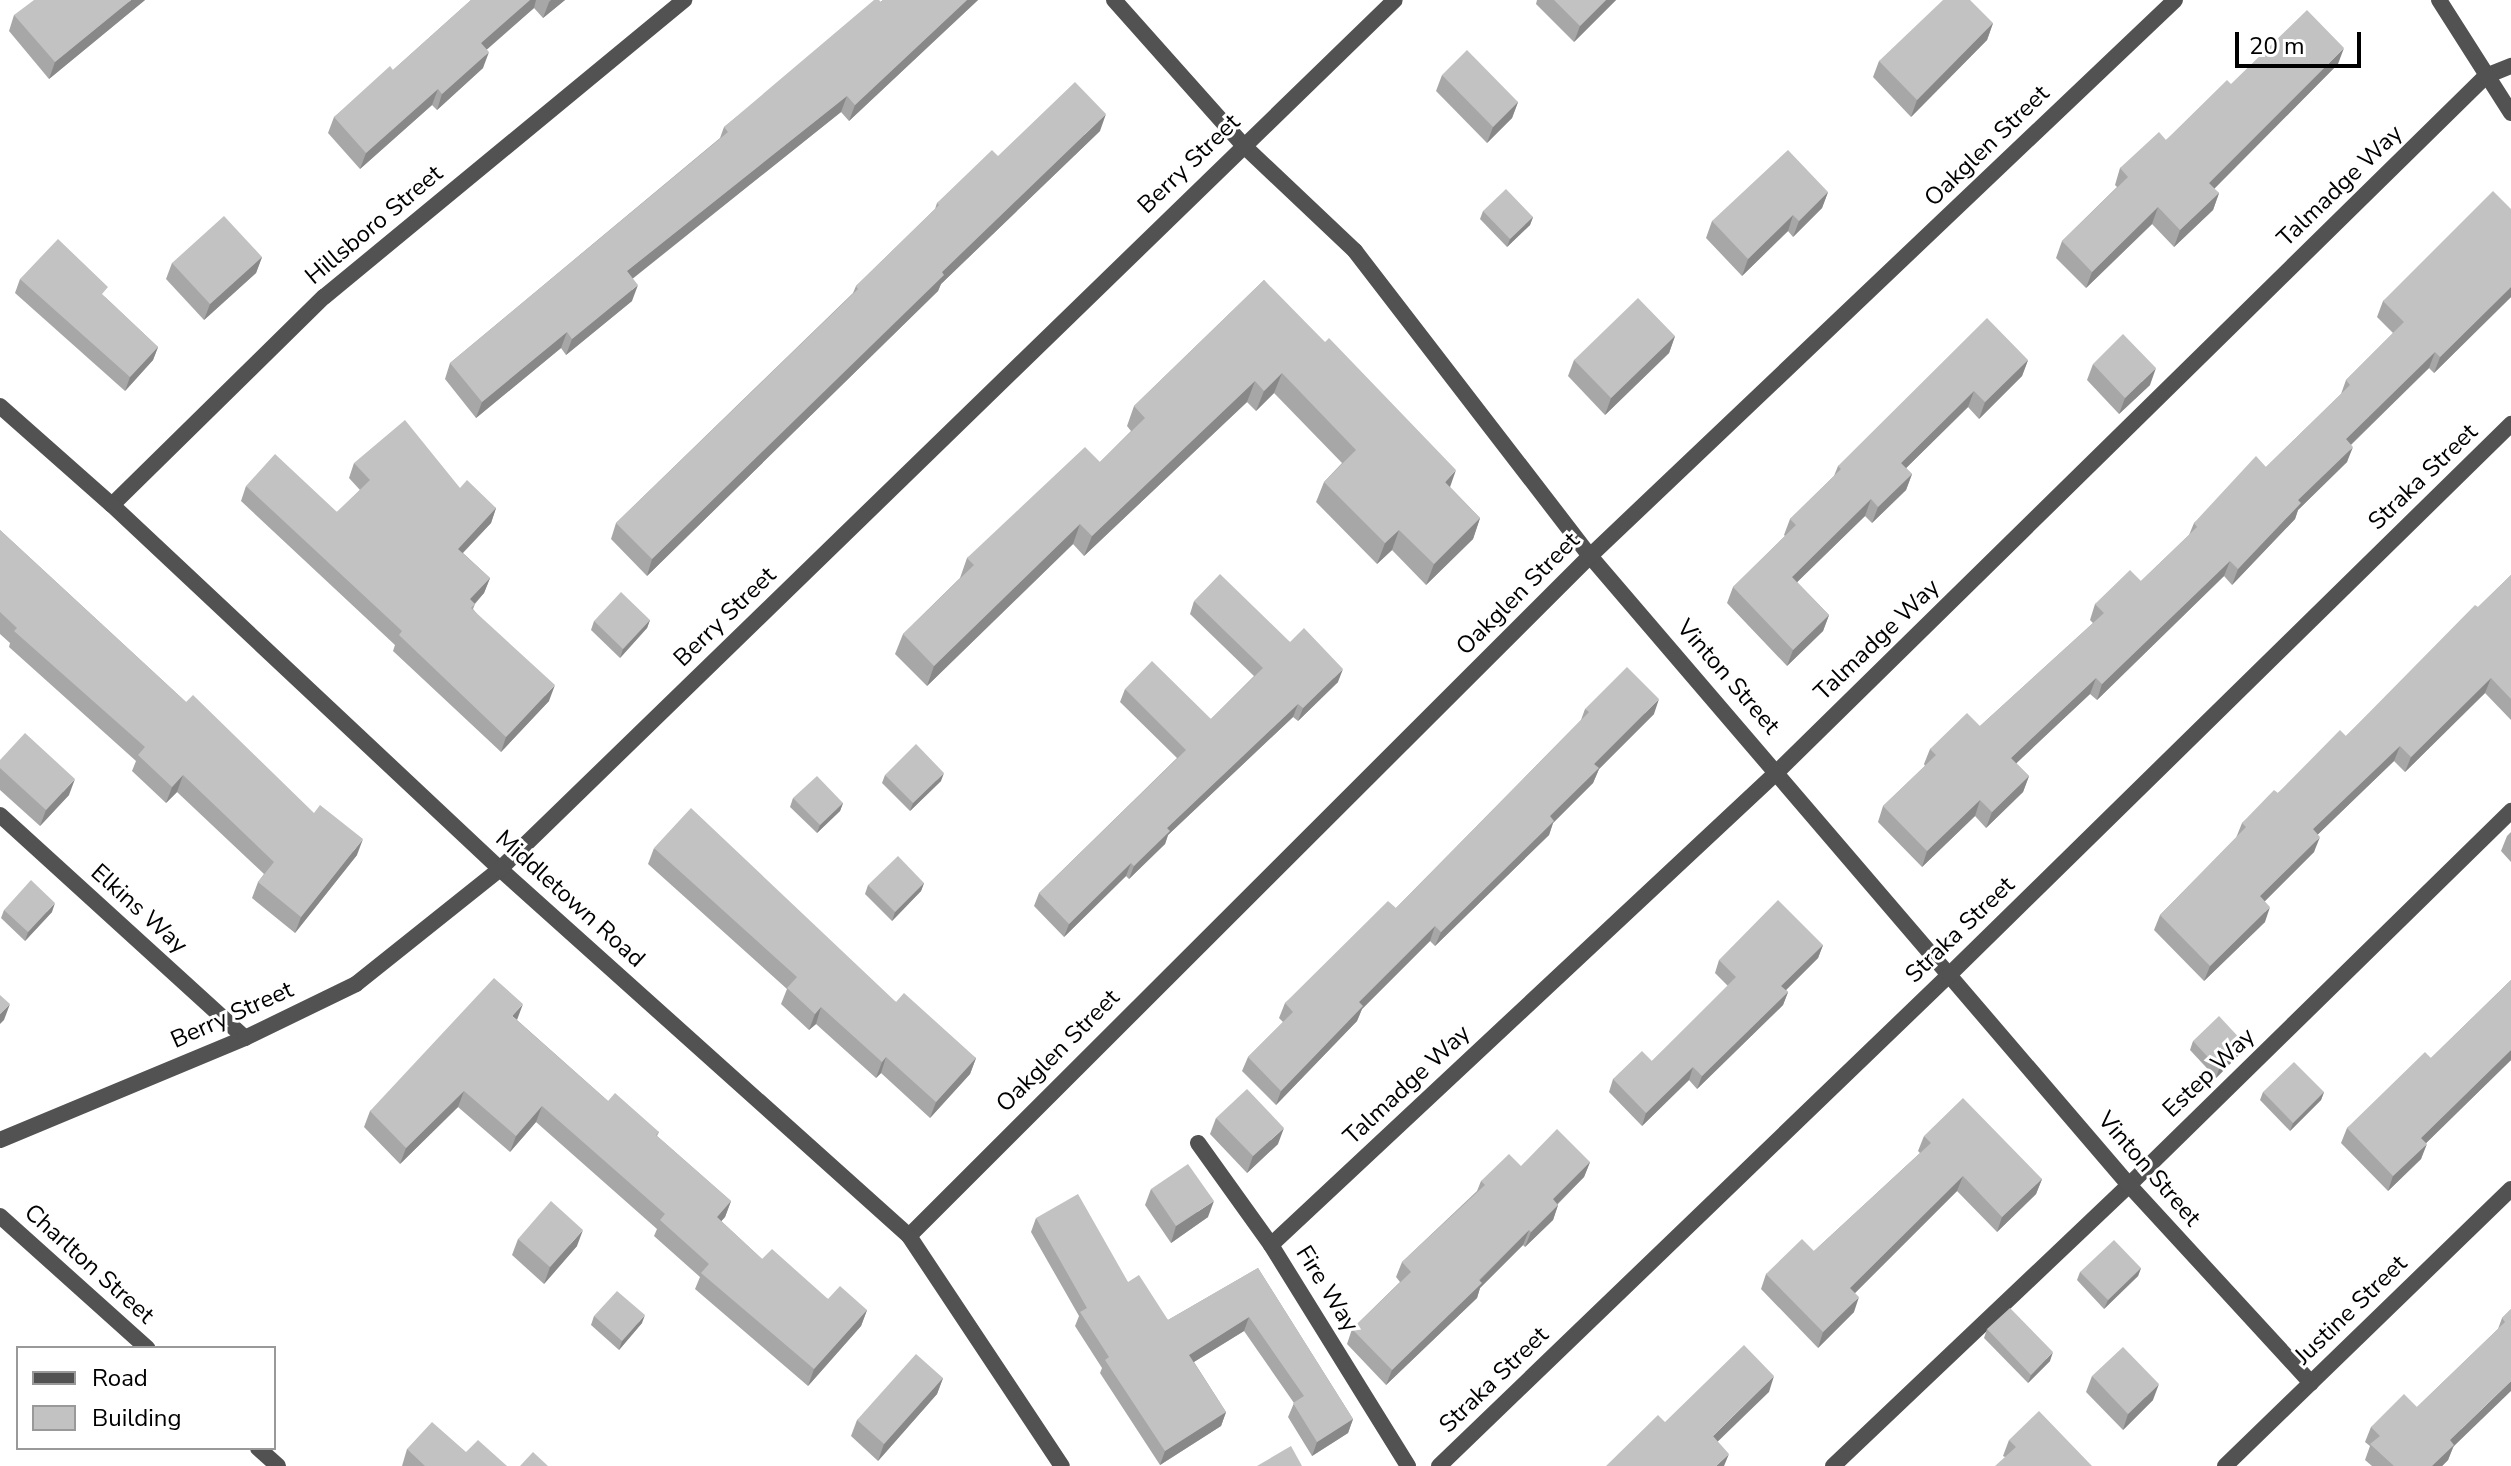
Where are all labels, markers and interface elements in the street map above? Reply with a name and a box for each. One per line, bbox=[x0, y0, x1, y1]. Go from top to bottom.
scale bar bbox=[2239, 16, 2365, 66]
text: 20 m bbox=[2249, 30, 2305, 62]
street label: Oakglen Street bbox=[1919, 79, 2055, 213]
street label: Berry Street bbox=[1132, 108, 1246, 220]
street label: Talmadge Way bbox=[2271, 119, 2409, 253]
street label: Hillsboro Street bbox=[300, 159, 448, 291]
street label: Straka Street bbox=[2362, 418, 2484, 536]
street label: Oakglen Street bbox=[1451, 527, 1585, 661]
street label: Berry Street bbox=[668, 561, 782, 673]
street label: Talmadge Way bbox=[1808, 573, 1946, 707]
street label: Vinton Street bbox=[1670, 614, 1786, 740]
street label: Middletown Road bbox=[489, 824, 651, 974]
street label: Elkins Way bbox=[85, 858, 193, 960]
street label: Straka Street bbox=[1899, 871, 2021, 989]
street label: Berry Street bbox=[166, 975, 298, 1055]
street label: Oakglen Street bbox=[991, 984, 1125, 1118]
street label: Talmadge Way bbox=[1338, 1019, 1476, 1151]
street label: Estep Way bbox=[2157, 1022, 2261, 1124]
street label: Vinton Street bbox=[2091, 1106, 2207, 1232]
street label: Charlton Street bbox=[18, 1198, 160, 1330]
street label: Fire Way bbox=[1289, 1241, 1365, 1337]
street label: Justine Street bbox=[2289, 1249, 2413, 1371]
street label: Straka Street bbox=[1433, 1321, 1555, 1439]
legend bbox=[16, 1346, 276, 1450]
text: Road bbox=[92, 1362, 148, 1394]
text: Building bbox=[92, 1402, 182, 1434]

